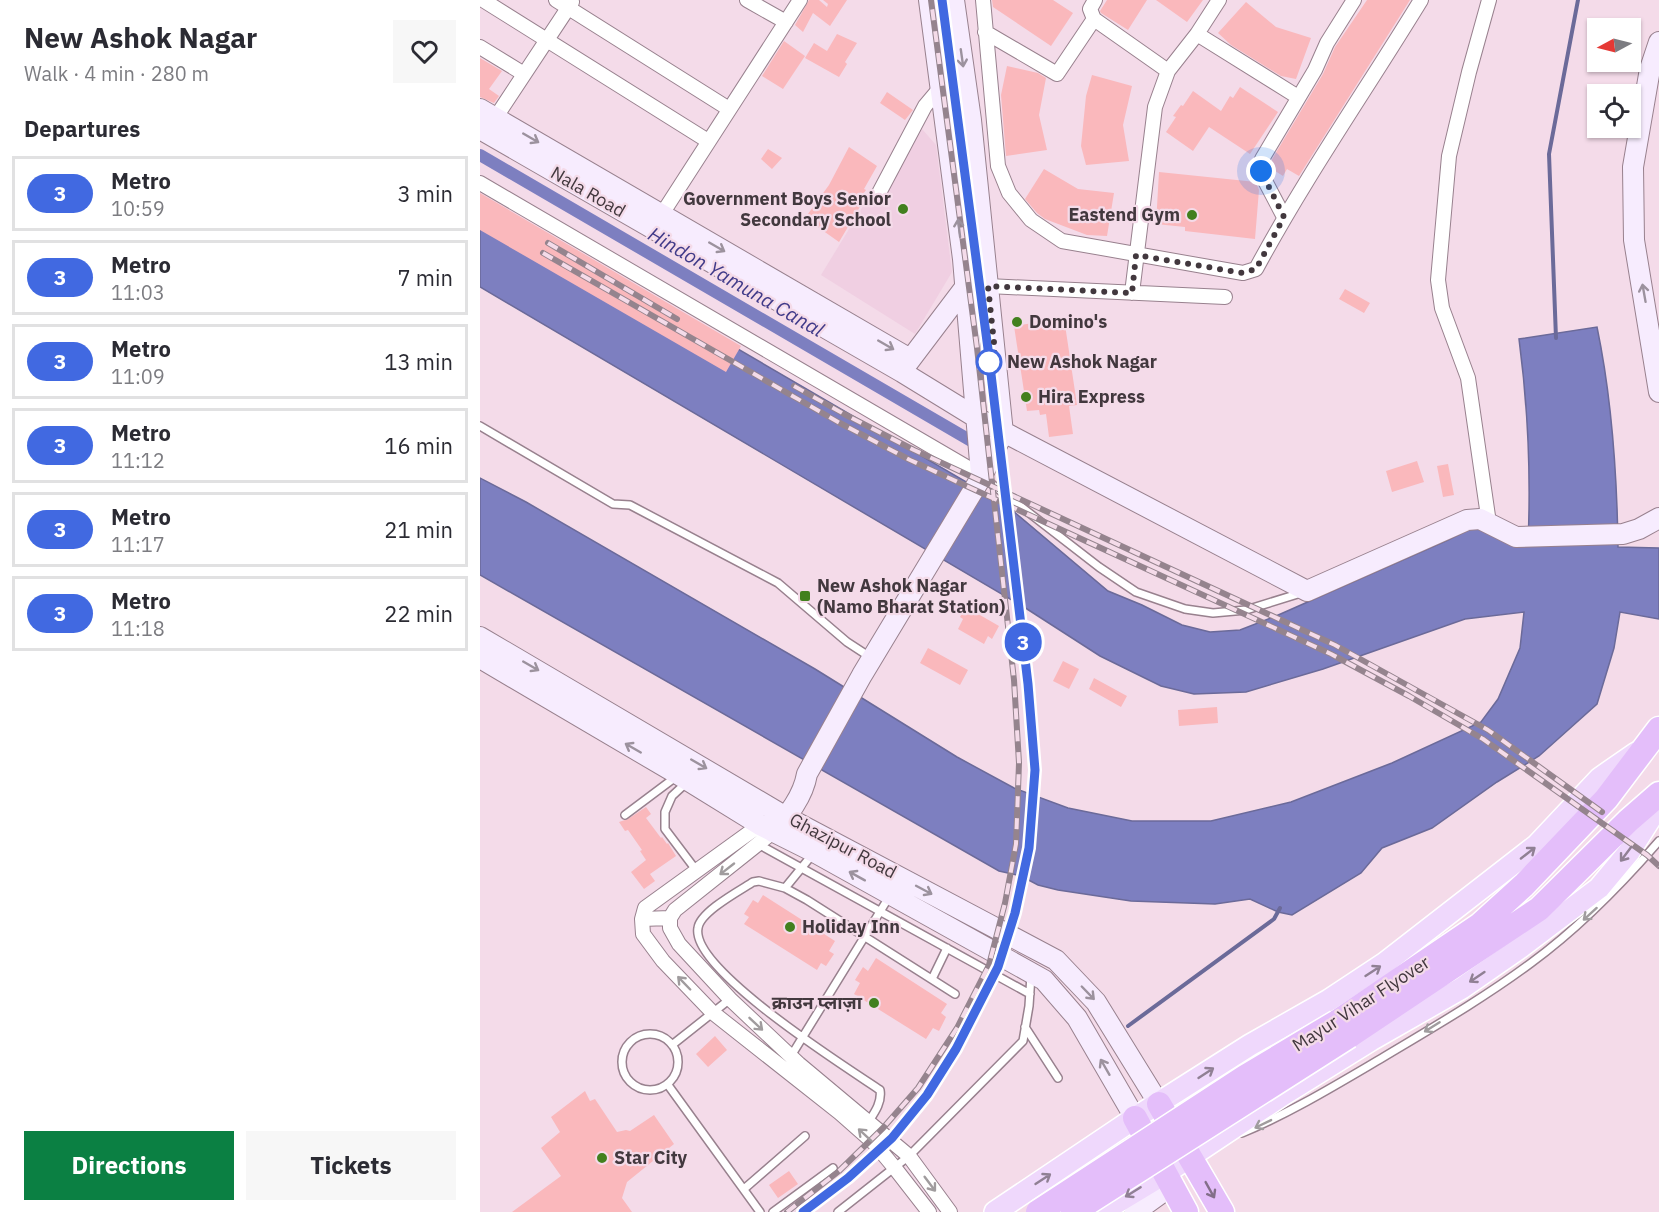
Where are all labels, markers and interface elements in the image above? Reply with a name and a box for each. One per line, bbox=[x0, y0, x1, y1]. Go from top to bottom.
north arrow bbox=[1587, 18, 1641, 72]
map controls bbox=[1587, 18, 1641, 138]
text: New Ashok Nagar bbox=[24, 19, 257, 56]
button: heart bbox=[393, 20, 456, 83]
one-way arrow bbox=[957, 48, 968, 67]
text: Walk · 4 min · 280 m bbox=[24, 60, 209, 87]
button: locate bbox=[1587, 84, 1641, 138]
text: Departures bbox=[24, 114, 140, 143]
one-way arrow bbox=[522, 133, 539, 145]
your location bbox=[1246, 156, 1276, 186]
street label: Nala Road bbox=[547, 161, 630, 222]
text: Metro bbox=[111, 166, 171, 195]
text: 3 bbox=[54, 179, 66, 207]
text: 3 min bbox=[397, 179, 453, 208]
place label: Government Boys Senior Secondary School bbox=[683, 187, 892, 231]
text: 10:59 bbox=[111, 195, 165, 222]
marker: Government Boys Senior Secondary School bbox=[896, 202, 910, 216]
place label: Eastend Gym bbox=[1068, 203, 1180, 226]
marker: Eastend Gym bbox=[1185, 208, 1199, 222]
one-way arrow bbox=[953, 219, 964, 239]
water label: Hindon Yamuna Canal bbox=[643, 220, 830, 343]
one-way arrow bbox=[708, 241, 725, 253]
text: Metro bbox=[111, 250, 171, 279]
text: 3 bbox=[54, 263, 66, 291]
text: 7 min bbox=[397, 263, 453, 292]
text: 11:03 bbox=[111, 279, 165, 306]
one-way arrow bbox=[1638, 284, 1649, 303]
place label: Domino's bbox=[1029, 310, 1107, 333]
marker: Domino's bbox=[1010, 315, 1024, 329]
text: Metro bbox=[111, 334, 171, 363]
one-way arrow bbox=[877, 339, 894, 351]
text: 3 bbox=[54, 347, 66, 375]
text: 13 min bbox=[384, 347, 453, 376]
marker: New Ashok Nagar bbox=[976, 349, 1002, 375]
place label: New Ashok Nagar bbox=[1007, 350, 1157, 373]
text: 11:09 bbox=[111, 363, 165, 390]
place label: Hira Express bbox=[1038, 385, 1145, 408]
marker: Hira Express bbox=[1019, 390, 1033, 404]
text: Metro bbox=[111, 418, 171, 447]
text: 3 bbox=[54, 431, 66, 459]
text: 16 min bbox=[384, 431, 453, 460]
text: 11:12 bbox=[111, 447, 165, 474]
text: Metro bbox=[111, 502, 171, 531]
text: 3 bbox=[54, 515, 66, 543]
text: 21 min bbox=[384, 515, 453, 544]
text: 11:17 bbox=[111, 531, 165, 558]
place label: New Ashok Nagar (Namo Bharat Station) bbox=[817, 574, 1005, 618]
text: Metro bbox=[111, 586, 171, 615]
marker: New Ashok Nagar (Namo Bharat Station) bbox=[798, 589, 812, 603]
text: 3 bbox=[54, 599, 66, 627]
text: 22 min bbox=[384, 599, 453, 628]
text: 11:18 bbox=[111, 615, 165, 642]
line badge: 3 bbox=[1004, 622, 1042, 662]
text: 3 bbox=[1017, 628, 1029, 656]
one-way arrow bbox=[522, 661, 539, 673]
one-way arrow bbox=[625, 742, 642, 754]
one-way arrow bbox=[690, 759, 707, 771]
street label: Ghazipur Road bbox=[786, 808, 901, 883]
one-way arrow bbox=[1519, 846, 1535, 859]
one-way arrow bbox=[1620, 846, 1633, 862]
one-way arrow bbox=[720, 862, 736, 875]
one-way arrow bbox=[849, 870, 866, 882]
one-way arrow bbox=[915, 885, 933, 896]
one-way arrow bbox=[1583, 907, 1598, 921]
place label: Holiday Inn bbox=[802, 915, 900, 938]
marker: Holiday Inn bbox=[783, 920, 797, 934]
street label: Mayur Vihar Flyover bbox=[1288, 950, 1434, 1057]
one-way arrow bbox=[1364, 965, 1381, 977]
one-way arrow bbox=[1469, 972, 1486, 984]
one-way arrow bbox=[677, 975, 691, 990]
one-way arrow bbox=[1080, 986, 1095, 1001]
place label: क्राउन प्लाज़ा bbox=[772, 991, 863, 1014]
marker: क्राउन प्लाज़ा bbox=[867, 996, 881, 1010]
one-way arrow bbox=[749, 1017, 764, 1031]
one-way arrow bbox=[1424, 1022, 1441, 1034]
one-way arrow bbox=[1099, 1059, 1111, 1076]
one-way arrow bbox=[1198, 1067, 1214, 1079]
one-way arrow bbox=[1254, 1118, 1272, 1130]
one-way arrow bbox=[857, 1128, 872, 1142]
button: Directions bbox=[24, 1131, 234, 1200]
button: Tickets bbox=[246, 1131, 456, 1200]
place label: Star City bbox=[614, 1146, 688, 1169]
marker: Star City bbox=[595, 1151, 609, 1165]
one-way arrow bbox=[1034, 1172, 1051, 1185]
one-way arrow bbox=[923, 1176, 936, 1192]
one-way arrow bbox=[1204, 1181, 1216, 1198]
one-way arrow bbox=[1125, 1186, 1142, 1198]

